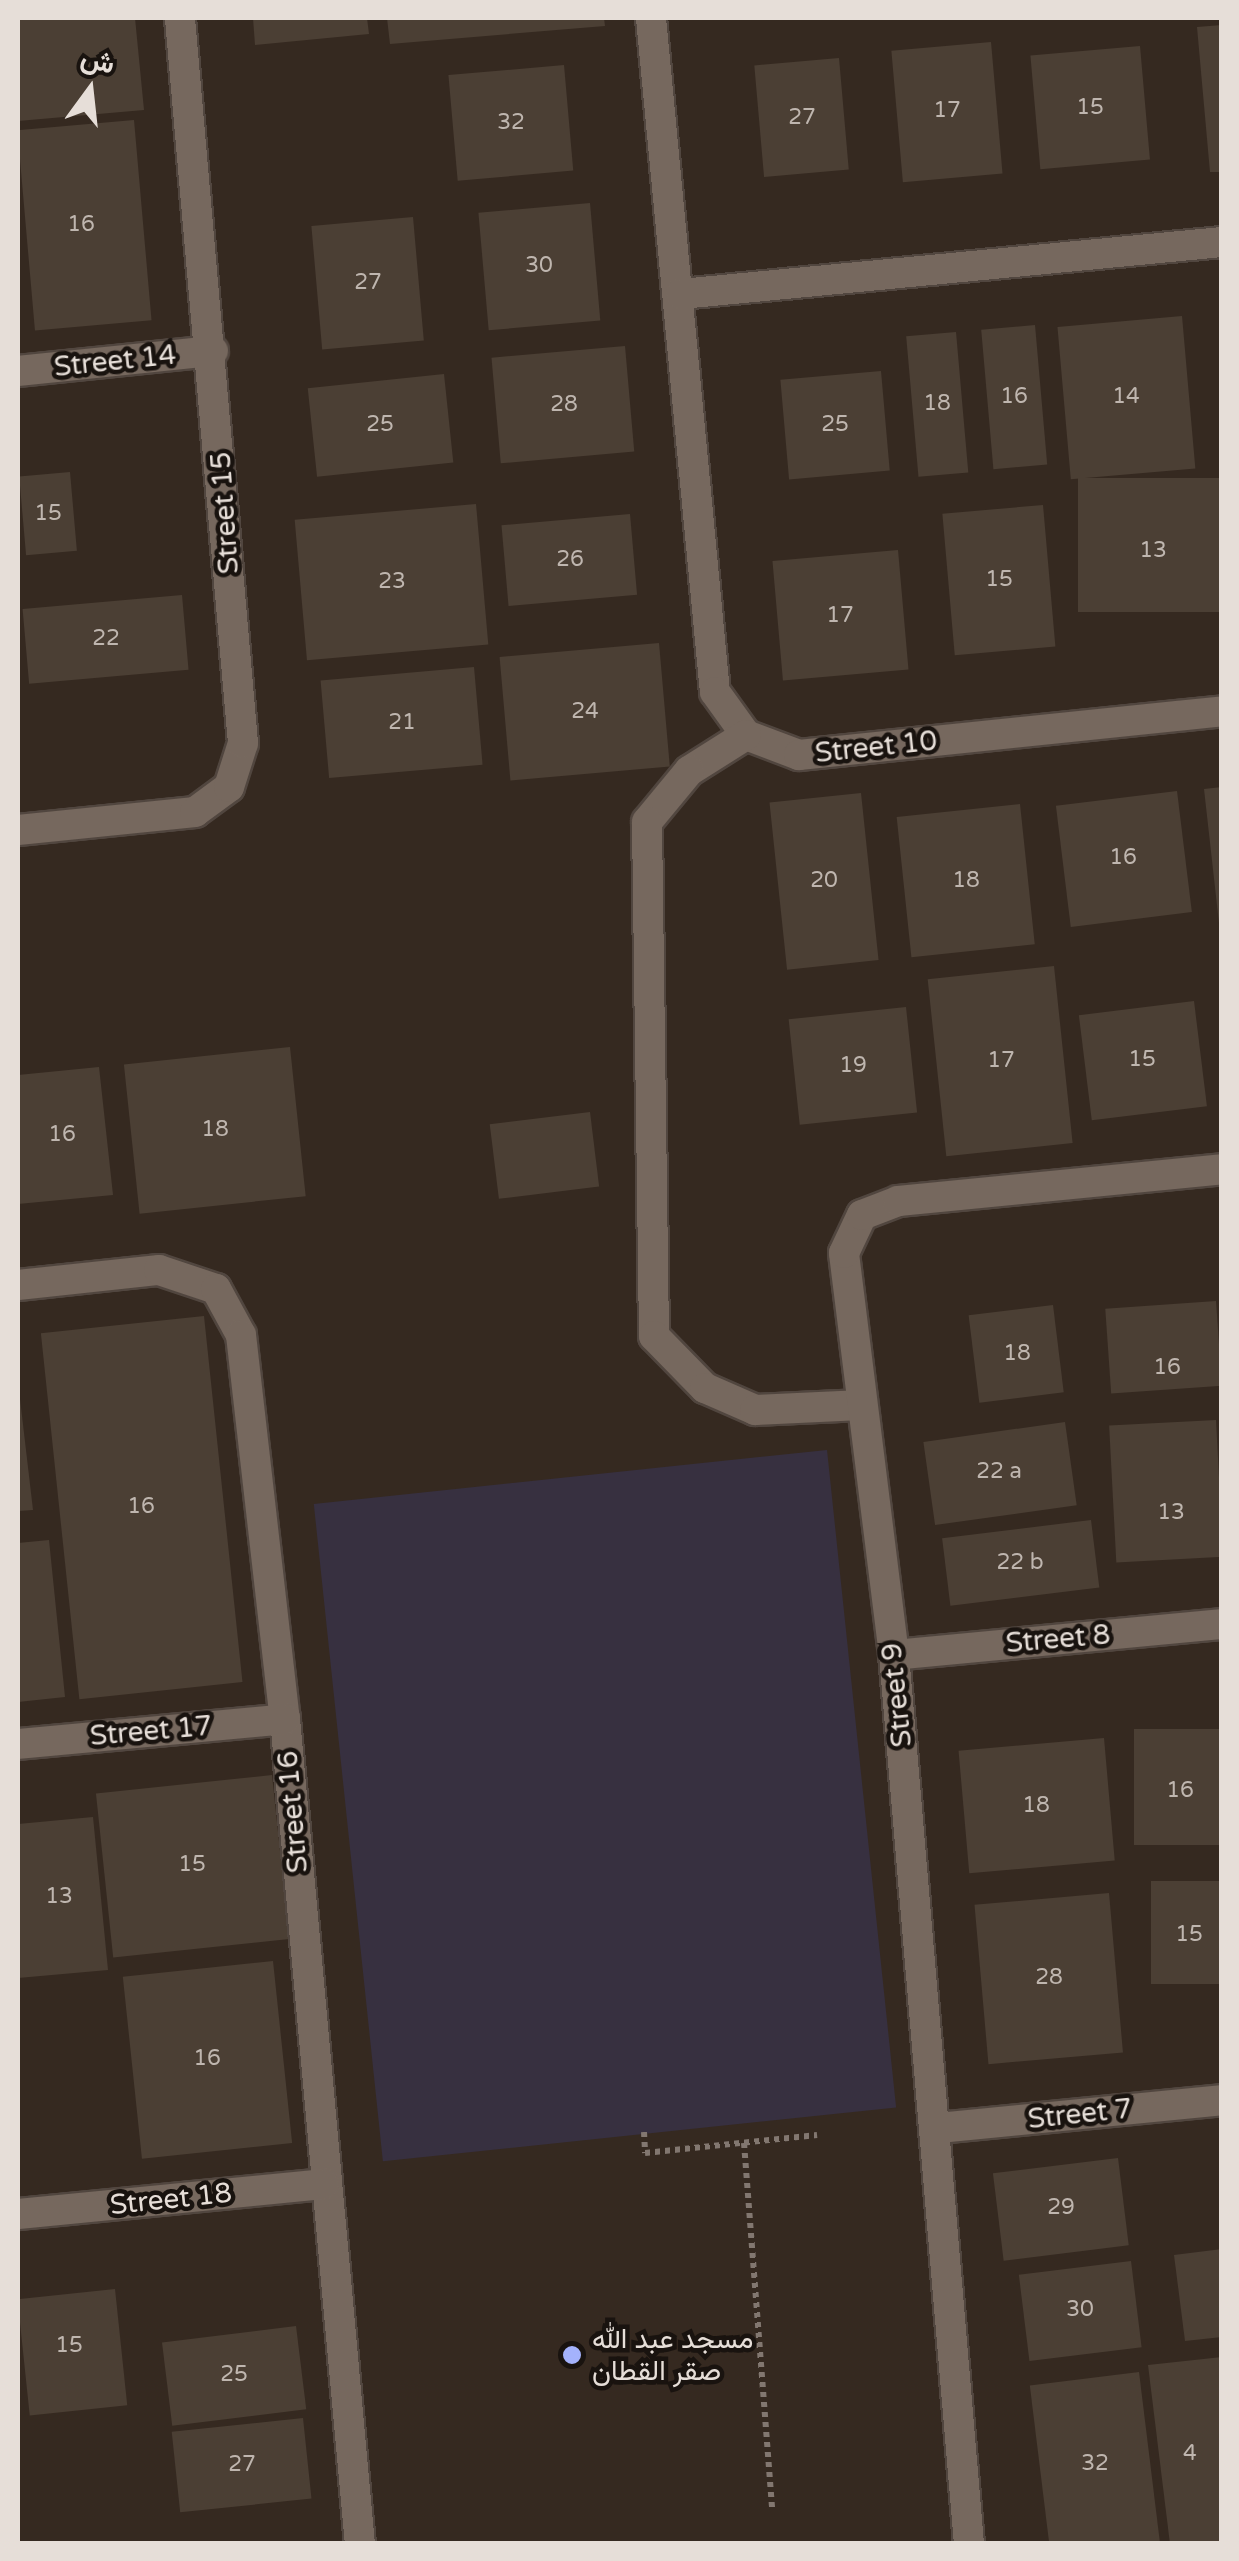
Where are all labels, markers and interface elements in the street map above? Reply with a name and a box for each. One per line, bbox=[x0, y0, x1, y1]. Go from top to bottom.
north arrow bbox=[40, 40, 140, 140]
text: ش bbox=[77, 40, 118, 82]
house number: 15 bbox=[1076, 95, 1104, 121]
house number: 17 bbox=[933, 98, 961, 124]
house number: 27 bbox=[788, 105, 816, 131]
house number: 32 bbox=[497, 110, 525, 136]
house number: 16 bbox=[67, 212, 95, 238]
house number: 30 bbox=[525, 253, 553, 279]
house number: 27 bbox=[354, 270, 382, 296]
street label: Street 14 bbox=[52, 338, 178, 384]
house number: 16 bbox=[1000, 384, 1028, 410]
house number: 14 bbox=[1112, 384, 1140, 410]
house number: 18 bbox=[923, 391, 951, 417]
house number: 28 bbox=[550, 392, 578, 418]
house number: 25 bbox=[366, 412, 394, 438]
house number: 25 bbox=[821, 412, 849, 438]
street label: Street 15 bbox=[204, 451, 246, 575]
house number: 15 bbox=[34, 501, 62, 527]
house number: 13 bbox=[1139, 538, 1167, 564]
house number: 26 bbox=[556, 547, 584, 573]
house number: 15 bbox=[985, 567, 1013, 593]
house number: 23 bbox=[378, 569, 406, 595]
house number: 17 bbox=[826, 603, 854, 629]
house number: 22 bbox=[92, 626, 120, 652]
house number: 24 bbox=[571, 699, 599, 725]
house number: 21 bbox=[388, 710, 416, 736]
street label: Street 10 bbox=[813, 724, 939, 770]
house number: 16 bbox=[1109, 845, 1137, 871]
house number: 20 bbox=[810, 868, 838, 894]
house number: 18 bbox=[952, 868, 980, 894]
house number: 15 bbox=[1128, 1047, 1156, 1073]
house number: 17 bbox=[987, 1048, 1015, 1074]
house number: 19 bbox=[839, 1053, 867, 1079]
house number: 18 bbox=[201, 1117, 229, 1143]
house number: 16 bbox=[48, 1122, 76, 1148]
house number: 18 bbox=[1003, 1341, 1031, 1367]
house number: 16 bbox=[1153, 1355, 1181, 1381]
house number: 22 a bbox=[976, 1459, 1022, 1485]
house number: 16 bbox=[127, 1494, 155, 1520]
house number: 13 bbox=[1157, 1500, 1185, 1526]
house number: 22 b bbox=[996, 1550, 1044, 1576]
street label: Street 8 bbox=[1004, 1618, 1112, 1660]
street label: Street 9 bbox=[875, 1641, 919, 1749]
street label: Street 17 bbox=[89, 1709, 213, 1753]
street label: Street 16 bbox=[271, 1750, 315, 1874]
house number: 16 bbox=[1166, 1778, 1194, 1804]
house number: 18 bbox=[1022, 1793, 1050, 1819]
house number: 15 bbox=[178, 1852, 206, 1878]
house number: 13 bbox=[45, 1884, 73, 1910]
house number: 15 bbox=[1175, 1922, 1203, 1948]
house number: 28 bbox=[1035, 1965, 1063, 1991]
house number: 16 bbox=[193, 2046, 221, 2072]
street label: Street 7 bbox=[1026, 2092, 1134, 2136]
street label: Street 18 bbox=[108, 2176, 234, 2222]
house number: 29 bbox=[1047, 2195, 1075, 2221]
house number: 30 bbox=[1066, 2297, 1094, 2323]
place label: مسجد عبد الله صقر القطان bbox=[592, 2322, 754, 2388]
house number: 15 bbox=[55, 2333, 83, 2359]
marker: مسجد عبد الله صقر القطان bbox=[561, 2344, 583, 2366]
house number: 25 bbox=[220, 2362, 248, 2388]
house number: 4 bbox=[1183, 2441, 1197, 2467]
house number: 32 bbox=[1081, 2451, 1109, 2477]
house number: 27 bbox=[228, 2452, 256, 2478]

